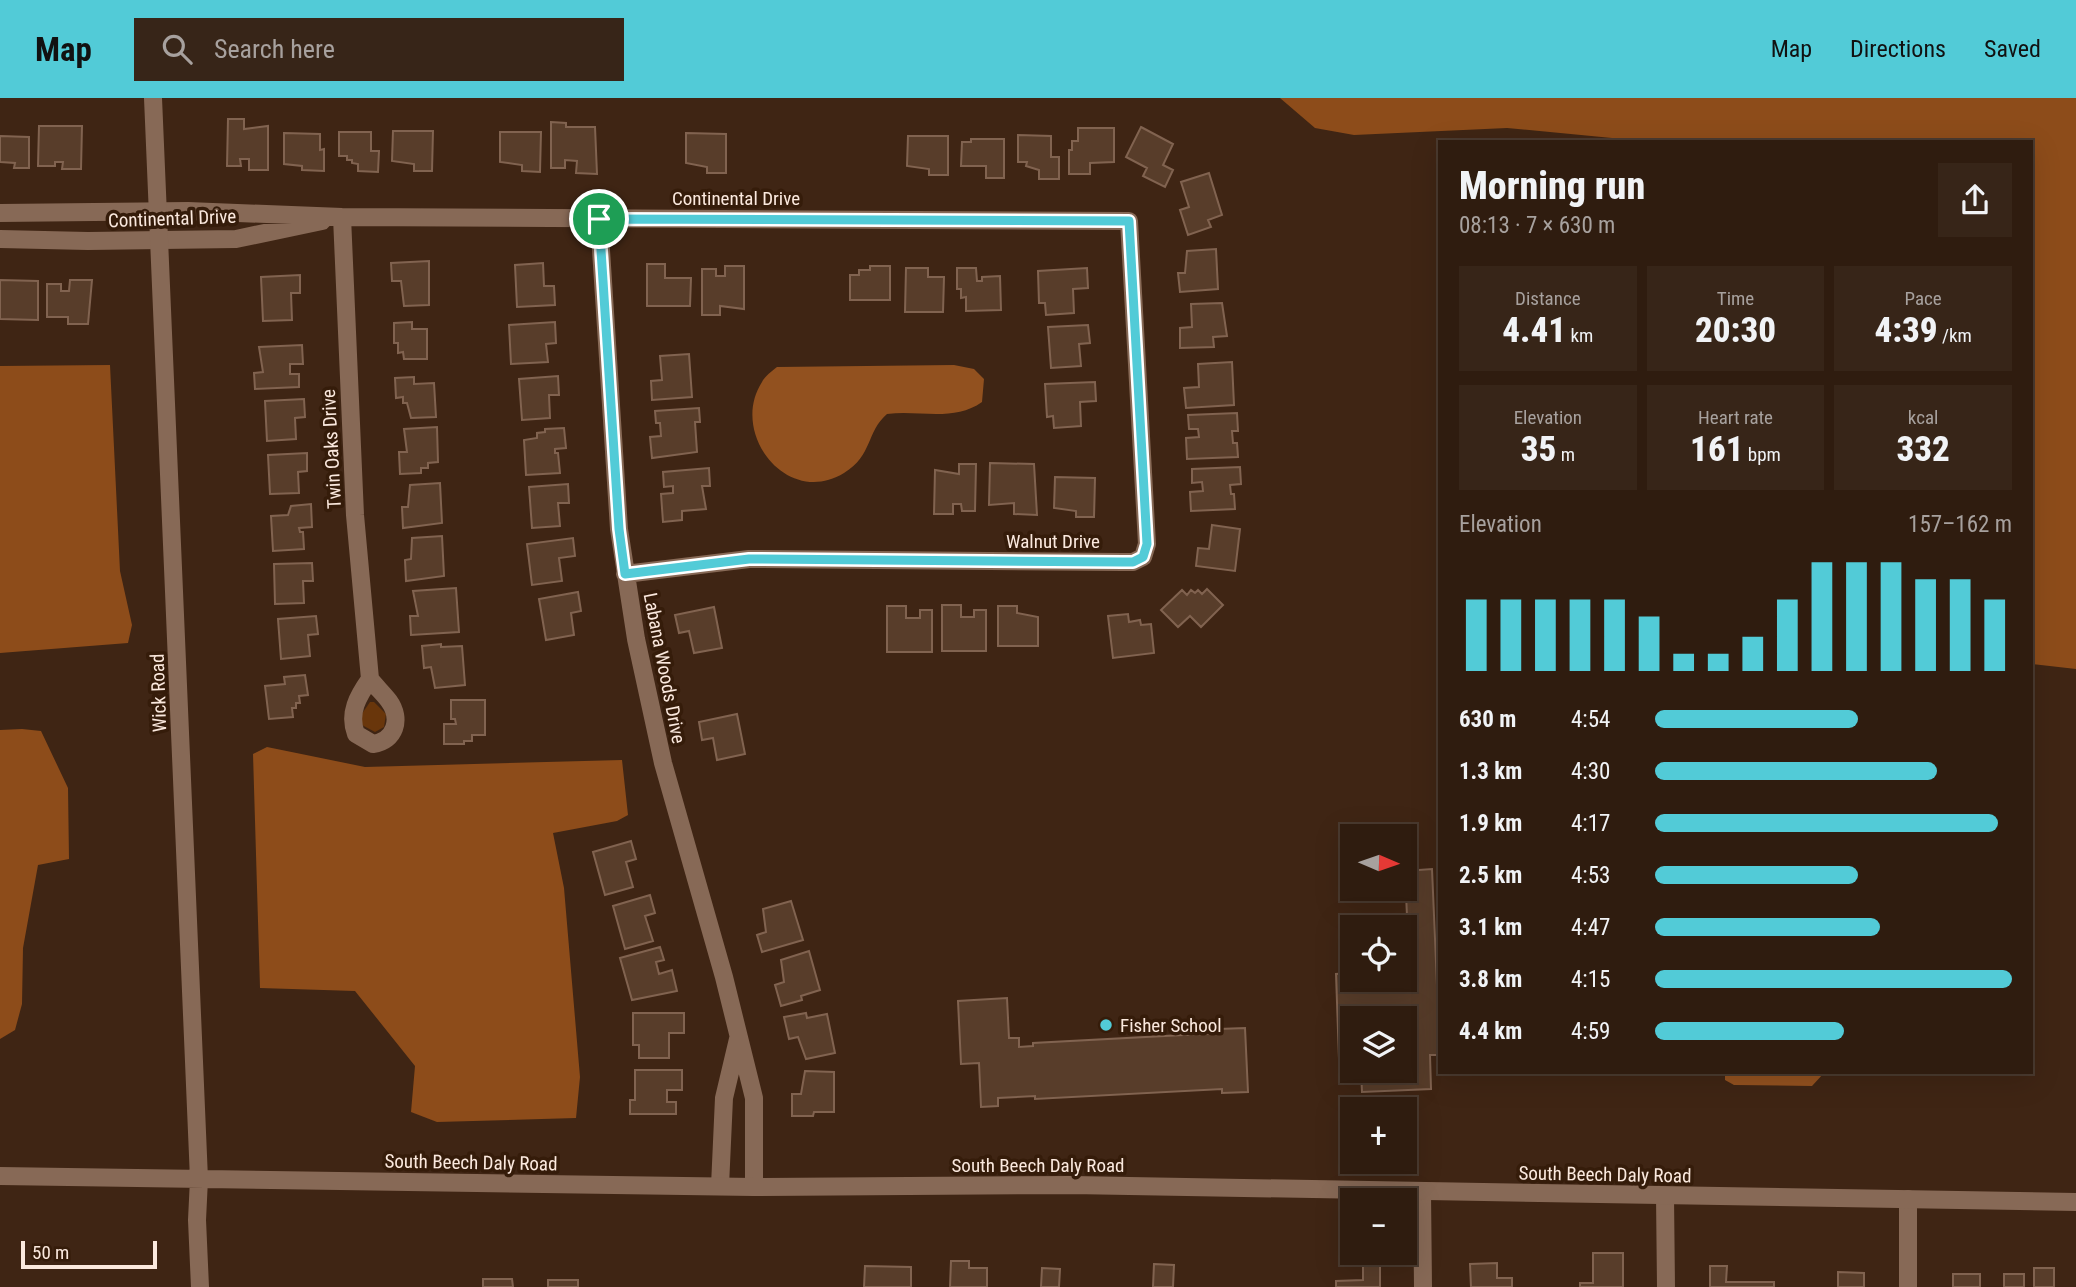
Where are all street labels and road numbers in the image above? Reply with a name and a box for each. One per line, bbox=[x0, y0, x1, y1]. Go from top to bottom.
street label: Continental Drive bbox=[672, 187, 800, 210]
street label: Continental Drive bbox=[108, 205, 237, 232]
street label: Twin Oaks Drive bbox=[317, 389, 346, 509]
street label: Walnut Drive bbox=[1006, 530, 1100, 553]
street label: Labana Woods Drive bbox=[639, 591, 690, 745]
street label: Wick Road bbox=[146, 653, 171, 733]
street label: South Beech Daly Road bbox=[384, 1149, 558, 1176]
street label: South Beech Daly Road bbox=[952, 1154, 1124, 1177]
street label: South Beech Daly Road bbox=[1518, 1161, 1692, 1188]

